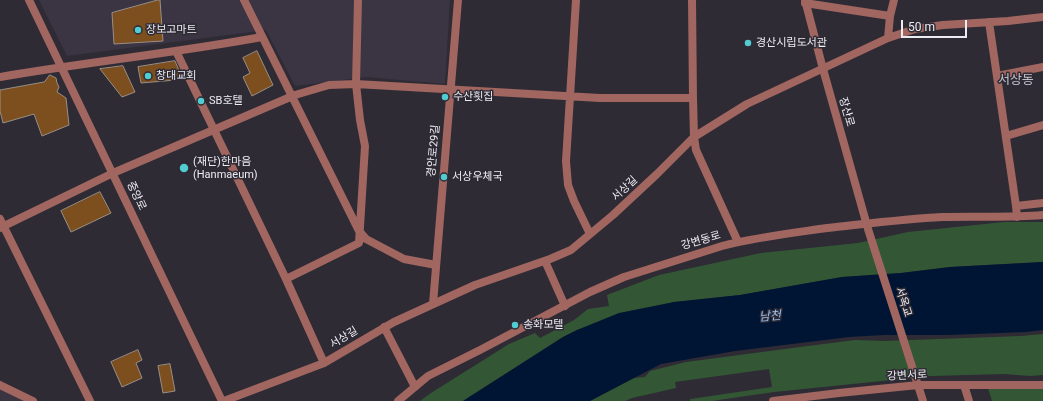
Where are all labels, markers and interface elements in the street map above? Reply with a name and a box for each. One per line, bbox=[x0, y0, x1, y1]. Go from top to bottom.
scale bar bbox=[903, 12, 969, 38]
text: 50 m bbox=[908, 20, 935, 34]
place label: 장보고마트 bbox=[146, 23, 197, 37]
marker: 장보고마트 bbox=[133, 25, 143, 35]
place label: 경산시립도서관 bbox=[756, 36, 827, 50]
marker: 경산시립도서관 bbox=[743, 38, 753, 48]
place label: 창대교회 bbox=[156, 69, 196, 83]
marker: 창대교회 bbox=[143, 71, 153, 81]
district label: 서상동 bbox=[998, 73, 1034, 89]
place label: 수산횟집 bbox=[453, 90, 493, 104]
marker: 수산횟집 bbox=[440, 92, 450, 102]
place label: SB호텔 bbox=[209, 94, 243, 108]
marker: SB호텔 bbox=[196, 96, 206, 106]
street label: 장산로 bbox=[835, 96, 857, 128]
street label: 경안로29길 bbox=[425, 124, 443, 178]
place label: (재단)한마음 (Hanmaeum) bbox=[193, 155, 258, 181]
marker: (재단)한마음 (Hanmaeum) bbox=[178, 162, 190, 174]
place label: 서상우체국 bbox=[452, 170, 503, 184]
marker: 서상우체국 bbox=[439, 172, 449, 182]
street label: 서상길 bbox=[609, 174, 641, 204]
street label: 중앙로 bbox=[124, 179, 148, 213]
street label: 강변동로 bbox=[680, 229, 722, 253]
street label: 서옥교 bbox=[892, 286, 914, 318]
water label: 남천 bbox=[758, 309, 782, 325]
place label: 송화모텔 bbox=[523, 318, 563, 332]
marker: 송화모텔 bbox=[510, 320, 520, 330]
street label: 서상길 bbox=[328, 325, 360, 351]
street label: 강변서로 bbox=[886, 368, 928, 384]

